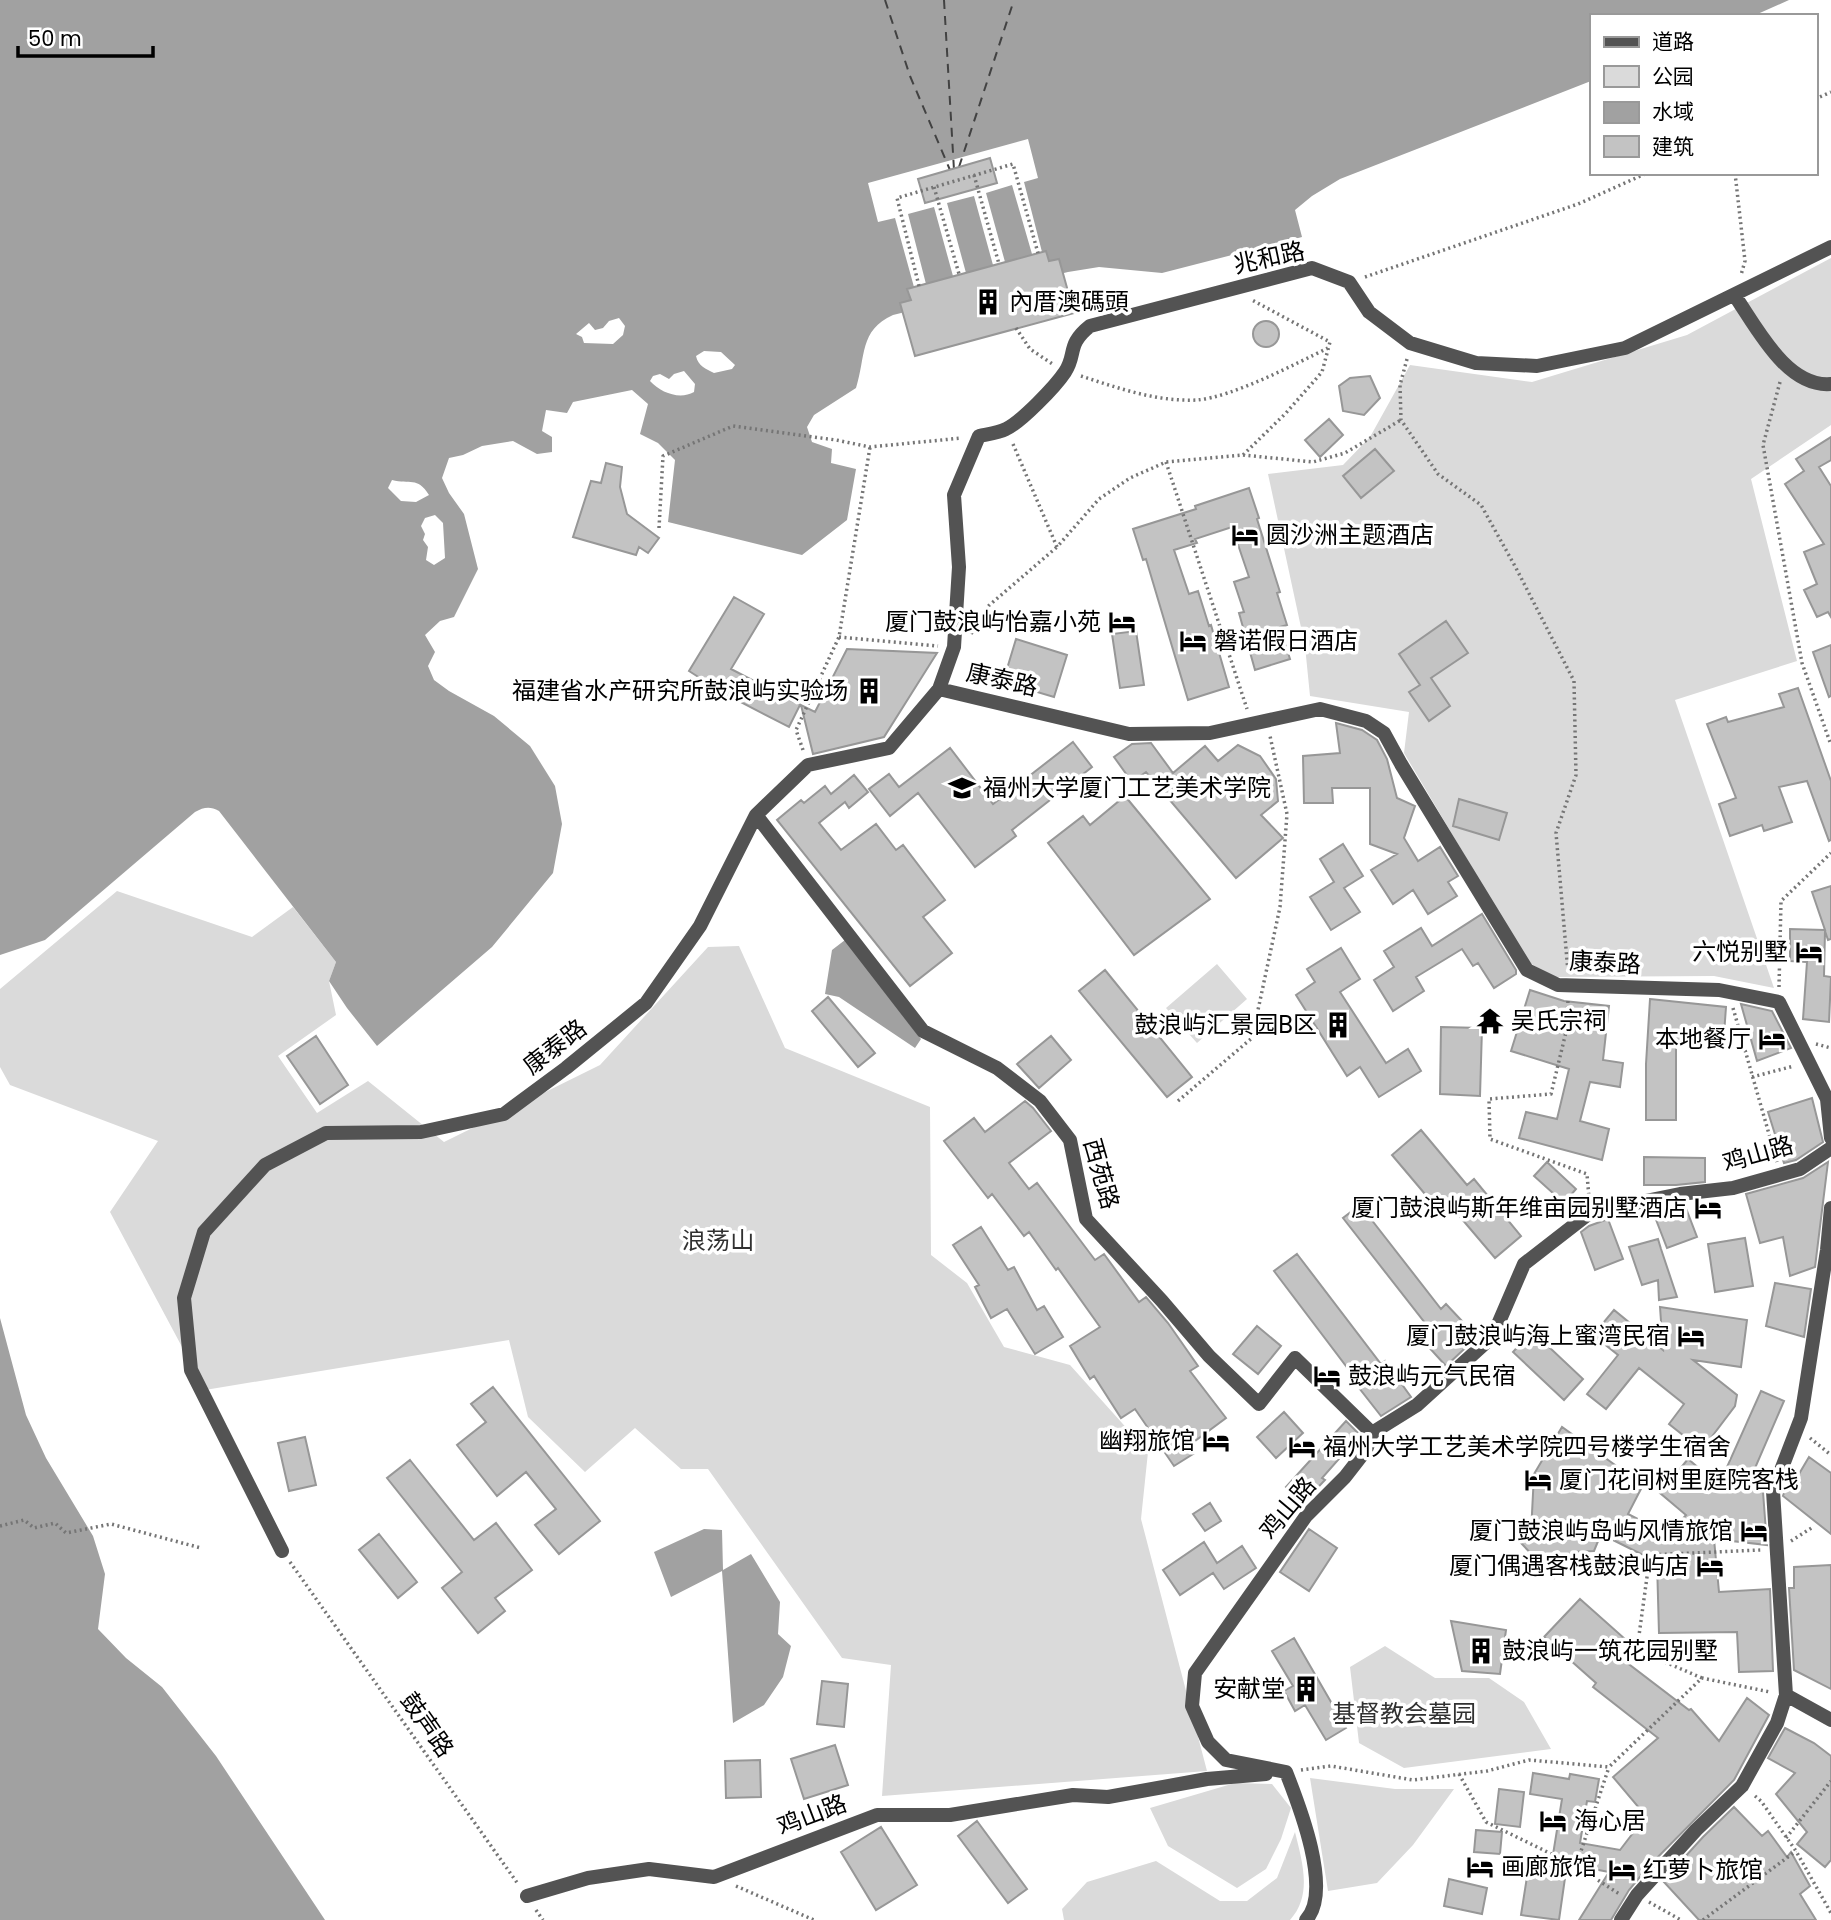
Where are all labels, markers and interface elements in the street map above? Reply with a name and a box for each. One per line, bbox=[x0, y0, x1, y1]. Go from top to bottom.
scale bar bbox=[18, 14, 152, 58]
legend bbox=[1590, 14, 1817, 175]
text: 50 m bbox=[28, 24, 82, 53]
text: 道路 bbox=[1652, 27, 1694, 56]
text: 公园 bbox=[1652, 62, 1694, 91]
text: 水域 bbox=[1652, 97, 1694, 126]
text: 建筑 bbox=[1652, 132, 1694, 161]
street label: 兆和路 bbox=[1230, 234, 1308, 281]
place label: 內厝澳碼頭 bbox=[1009, 285, 1129, 318]
building icon: 內厝澳碼頭 bbox=[973, 287, 1003, 317]
place label: 圆沙洲主题酒店 bbox=[1266, 518, 1434, 551]
hotel icon: 圆沙洲主题酒店 bbox=[1230, 520, 1260, 550]
place label: 厦门鼓浪屿怡嘉小苑 bbox=[885, 605, 1101, 638]
hotel icon: 厦门鼓浪屿怡嘉小苑 bbox=[1107, 607, 1137, 637]
place label: 磐诺假日酒店 bbox=[1214, 624, 1358, 657]
hotel icon: 磐诺假日酒店 bbox=[1178, 626, 1208, 656]
street label: 康泰路 bbox=[963, 655, 1041, 704]
place label: 福建省水产研究所鼓浪屿实验场 bbox=[512, 674, 848, 707]
building icon: 福建省水产研究所鼓浪屿实验场 bbox=[854, 676, 884, 706]
place label: 福州大学厦门工艺美术学院 bbox=[983, 771, 1271, 804]
school or university icon: 福州大学厦门工艺美术学院 bbox=[947, 773, 977, 803]
place label: 六悦别墅 bbox=[1692, 935, 1788, 968]
hotel icon: 六悦别墅 bbox=[1794, 937, 1824, 967]
street label: 康泰路 bbox=[1568, 944, 1642, 981]
place label: 吴氏宗祠 bbox=[1511, 1004, 1607, 1037]
temple icon: 吴氏宗祠 bbox=[1475, 1006, 1505, 1036]
place label: 鼓浪屿汇景园B区 bbox=[1134, 1008, 1317, 1041]
building icon: 鼓浪屿汇景园B区 bbox=[1323, 1010, 1353, 1040]
street label: 康泰路 bbox=[516, 1011, 593, 1082]
place label: 本地餐厅 bbox=[1655, 1022, 1751, 1055]
hotel icon: 本地餐厅 bbox=[1757, 1024, 1787, 1054]
street label: 鸡山路 bbox=[1719, 1128, 1797, 1179]
street label: 西苑路 bbox=[1076, 1135, 1127, 1213]
place label: 厦门鼓浪屿斯年维亩园别墅酒店 bbox=[1351, 1191, 1687, 1224]
hotel icon: 厦门鼓浪屿斯年维亩园别墅酒店 bbox=[1693, 1193, 1723, 1223]
park label: 浪荡山 bbox=[682, 1224, 754, 1257]
place label: 厦门鼓浪屿海上蜜湾民宿 bbox=[1406, 1319, 1670, 1352]
hotel icon: 厦门鼓浪屿海上蜜湾民宿 bbox=[1676, 1321, 1706, 1351]
place label: 鼓浪屿元气民宿 bbox=[1348, 1359, 1516, 1392]
hotel icon: 鼓浪屿元气民宿 bbox=[1312, 1361, 1342, 1391]
place label: 幽翔旅馆 bbox=[1099, 1424, 1195, 1457]
hotel icon: 幽翔旅馆 bbox=[1201, 1426, 1231, 1456]
place label: 福州大学工艺美术学院四号楼学生宿舍 bbox=[1323, 1430, 1731, 1463]
hotel icon: 福州大学工艺美术学院四号楼学生宿舍 bbox=[1287, 1432, 1317, 1462]
place label: 厦门花间树里庭院客栈 bbox=[1559, 1463, 1799, 1496]
hotel icon: 厦门花间树里庭院客栈 bbox=[1523, 1465, 1553, 1495]
street label: 鸡山路 bbox=[1252, 1469, 1323, 1546]
place label: 厦门鼓浪屿岛屿风情旅馆 bbox=[1469, 1514, 1733, 1547]
hotel icon: 厦门鼓浪屿岛屿风情旅馆 bbox=[1739, 1516, 1769, 1546]
place label: 厦门偶遇客栈鼓浪屿店 bbox=[1449, 1549, 1689, 1582]
hotel icon: 厦门偶遇客栈鼓浪屿店 bbox=[1695, 1551, 1725, 1581]
place label: 鼓浪屿一筑花园别墅 bbox=[1502, 1634, 1718, 1667]
building icon: 鼓浪屿一筑花园别墅 bbox=[1466, 1636, 1496, 1666]
place label: 安献堂 bbox=[1213, 1672, 1285, 1705]
building icon: 安献堂 bbox=[1291, 1674, 1321, 1704]
street label: 鼓声路 bbox=[393, 1686, 462, 1764]
park label: 基督教会墓园 bbox=[1332, 1697, 1476, 1730]
street label: 鸡山路 bbox=[772, 1786, 851, 1843]
place label: 海心居 bbox=[1574, 1804, 1646, 1837]
hotel icon: 海心居 bbox=[1538, 1806, 1568, 1836]
place label: 画廊旅馆 bbox=[1501, 1850, 1597, 1883]
hotel icon: 画廊旅馆 bbox=[1465, 1852, 1495, 1882]
place label: 红萝卜旅馆 bbox=[1643, 1853, 1763, 1886]
hotel icon: 红萝卜旅馆 bbox=[1607, 1855, 1637, 1885]

